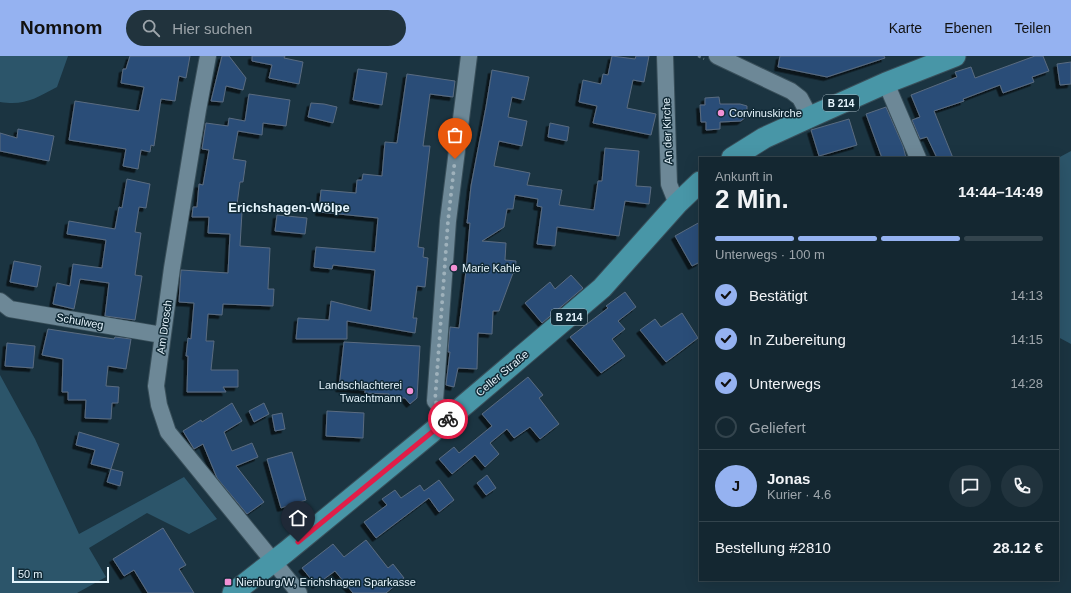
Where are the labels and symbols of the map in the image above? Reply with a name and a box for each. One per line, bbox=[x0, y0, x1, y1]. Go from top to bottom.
road number: B 214 bbox=[823, 95, 859, 111]
street label: An der Kirche bbox=[660, 97, 674, 165]
place label: Corvinuskirche bbox=[729, 107, 802, 119]
marker: Corvinuskirche bbox=[716, 108, 726, 118]
pin bbox=[438, 118, 472, 159]
district label: Erichshagen-Wölpe bbox=[228, 200, 350, 215]
place label: Marie Kahle bbox=[462, 262, 521, 274]
marker: Marie Kahle bbox=[449, 263, 459, 273]
street label: Am Drosch bbox=[154, 299, 174, 355]
road number: B 214 bbox=[551, 309, 587, 325]
street label: Schulweg bbox=[55, 311, 105, 331]
street label: Celler Straße bbox=[473, 348, 531, 398]
place label: Landschlachterei Twachtmann bbox=[319, 379, 402, 404]
marker: Landschlachterei Twachtmann bbox=[405, 386, 415, 396]
courier bbox=[428, 399, 468, 439]
pin bbox=[281, 501, 315, 542]
scale bar bbox=[12, 565, 109, 584]
place label: Nienburg/W, Erichshagen Sparkasse bbox=[236, 576, 416, 588]
marker: Nienburg/W, Erichshagen Sparkasse bbox=[223, 577, 233, 587]

